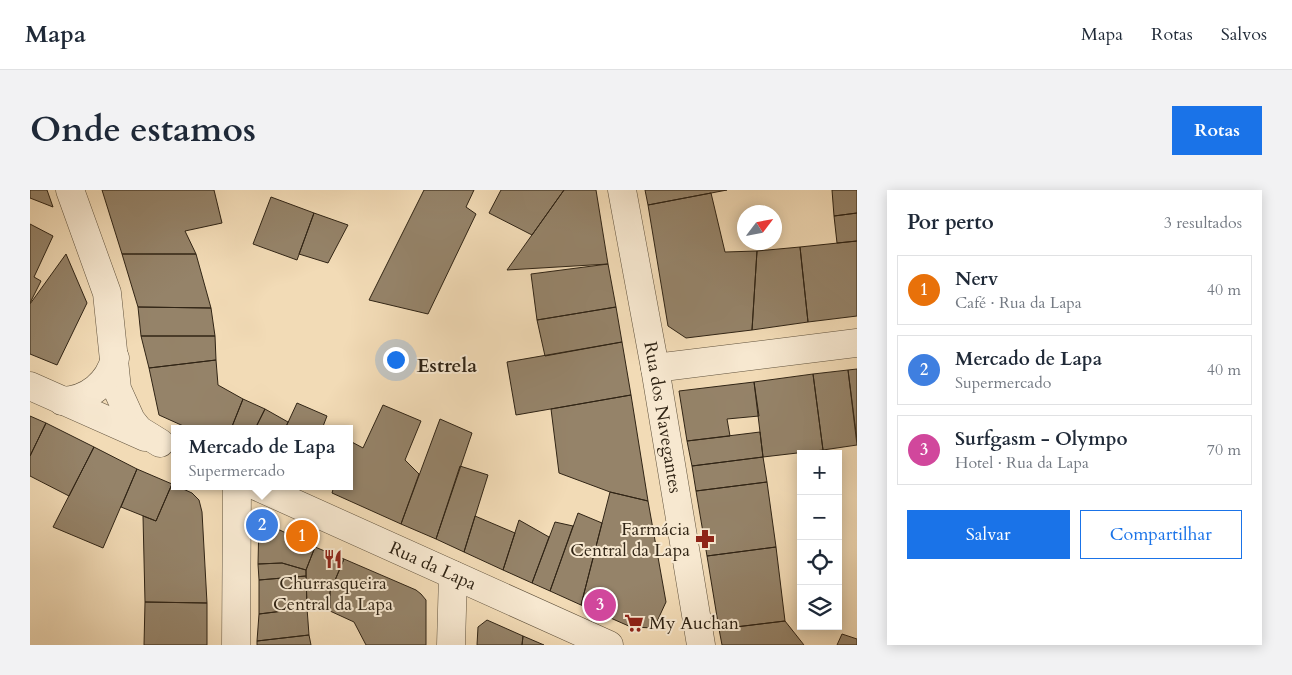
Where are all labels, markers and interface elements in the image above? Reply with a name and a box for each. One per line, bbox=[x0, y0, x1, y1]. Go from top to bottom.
text: Mapa bbox=[25, 18, 86, 51]
text: Mapa bbox=[1081, 22, 1123, 47]
text: Rotas bbox=[1151, 22, 1193, 47]
text: Salvos bbox=[1221, 22, 1267, 47]
text: Onde estamos bbox=[30, 106, 256, 154]
button: Rotas bbox=[1172, 106, 1262, 155]
north arrow bbox=[737, 205, 782, 250]
text: Por perto bbox=[907, 208, 994, 237]
text: 3 resultados bbox=[1164, 212, 1242, 234]
text: Nerv bbox=[955, 266, 998, 292]
text: 1 bbox=[920, 279, 928, 301]
text: 40 m bbox=[1207, 279, 1241, 301]
text: Café · Rua da Lapa bbox=[955, 292, 1082, 314]
street label: Rua dos Navegantes bbox=[638, 339, 688, 495]
text: Mercado de Lapa bbox=[955, 346, 1102, 372]
your location bbox=[383, 347, 409, 373]
district label: Estrela bbox=[417, 352, 477, 379]
text: 2 bbox=[920, 359, 928, 381]
text: 40 m bbox=[1207, 359, 1241, 381]
text: Supermercado bbox=[955, 372, 1051, 394]
popup bbox=[171, 425, 353, 490]
text: Surfgasm - Olympo bbox=[955, 426, 1128, 452]
text: Mercado de Lapa bbox=[188, 434, 336, 460]
text: 3 bbox=[920, 439, 928, 461]
text: 70 m bbox=[1207, 439, 1241, 461]
map controls bbox=[797, 450, 842, 630]
button: + bbox=[797, 450, 842, 495]
text: Hotel · Rua da Lapa bbox=[955, 452, 1089, 474]
text: Supermercado bbox=[188, 460, 285, 482]
button: − bbox=[797, 495, 842, 540]
pin: 2 bbox=[246, 506, 278, 544]
button: Salvar bbox=[907, 510, 1070, 559]
button: Compartilhar bbox=[1080, 510, 1242, 559]
pin: 1 bbox=[286, 517, 318, 555]
place label: Farmácia Central da Lapa bbox=[570, 517, 690, 563]
pharmacy icon: Farmácia Central da Lapa bbox=[694, 528, 716, 550]
street label: Rua da Lapa bbox=[385, 535, 481, 596]
button: locate bbox=[797, 540, 842, 585]
restaurant icon: Churrasqueira Central da Lapa bbox=[322, 548, 344, 570]
place label: Churrasqueira Central da Lapa bbox=[273, 571, 393, 617]
button: layers bbox=[797, 585, 842, 630]
pin: 3 bbox=[584, 586, 616, 624]
place label: My Auchan bbox=[649, 611, 740, 636]
supermarket icon: My Auchan bbox=[623, 612, 645, 634]

